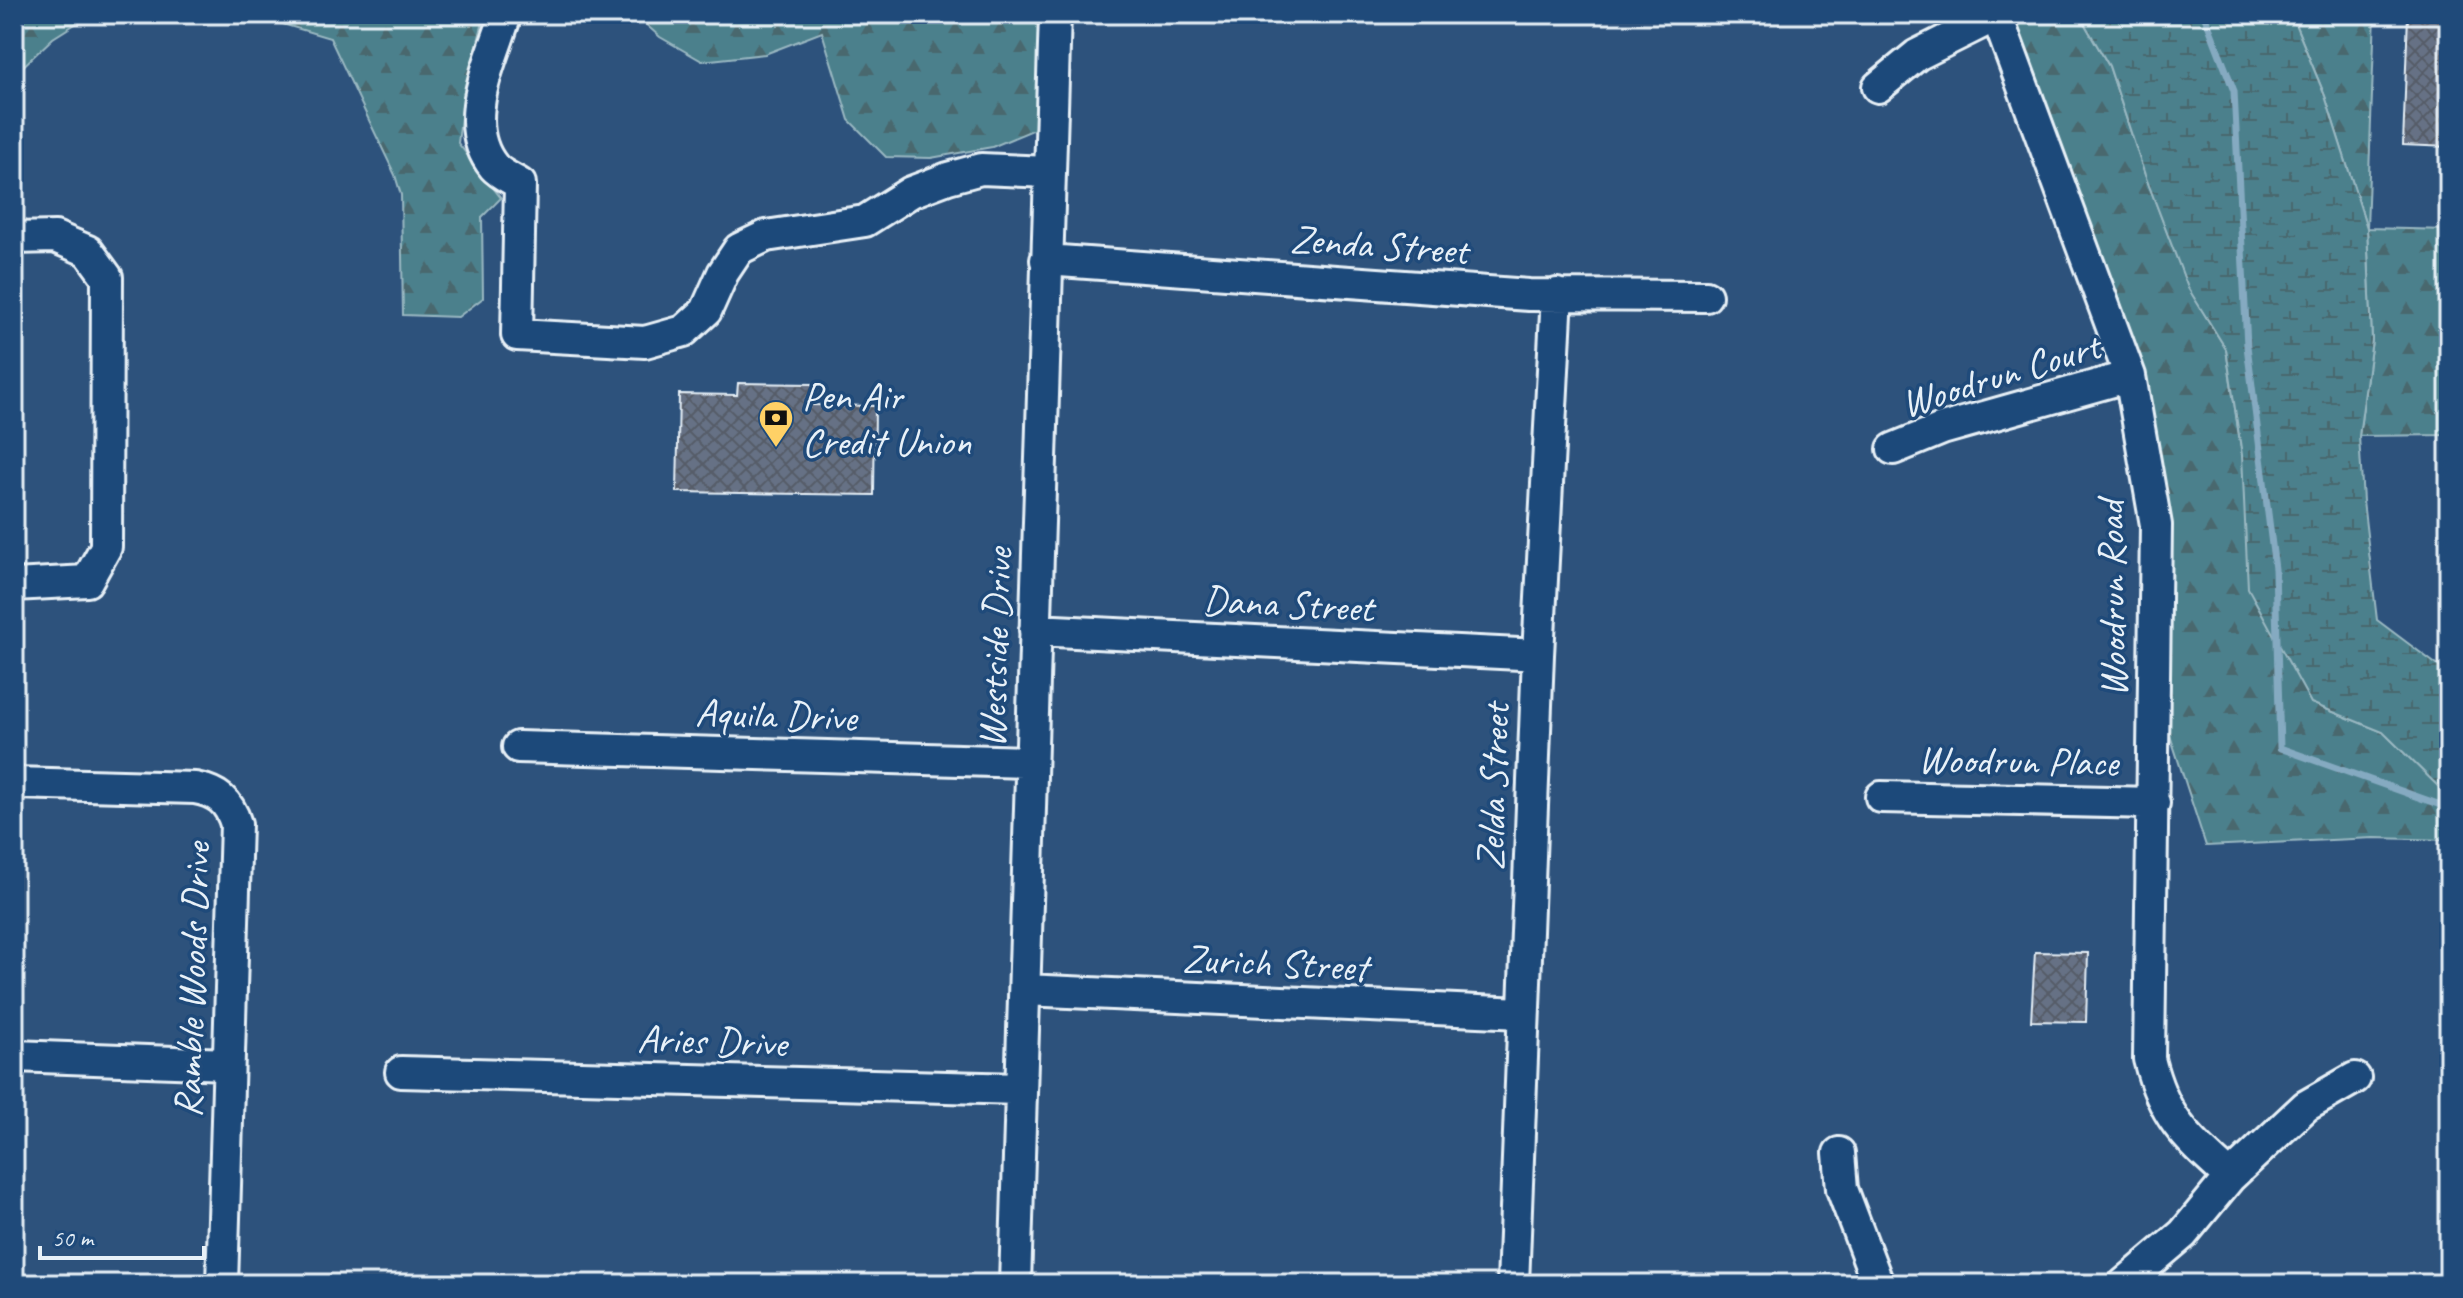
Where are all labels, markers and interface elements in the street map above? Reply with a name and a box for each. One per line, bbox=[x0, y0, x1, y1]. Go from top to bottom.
street label: Zenda Street bbox=[1288, 214, 1473, 276]
street label: Woodrun Court bbox=[1895, 320, 2109, 429]
place label: Pen Air Credit Union bbox=[802, 371, 972, 467]
bank icon: Pen Air Credit Union bbox=[757, 399, 795, 449]
street label: Woodrun Road bbox=[2085, 494, 2139, 698]
street label: Westside Drive bbox=[967, 544, 1024, 749]
street label: Dana Street bbox=[1201, 575, 1378, 634]
street label: Aquila Drive bbox=[695, 687, 860, 743]
street label: Zelda Street bbox=[1465, 699, 1521, 871]
street label: Woodrun Place bbox=[1918, 734, 2121, 788]
street label: Ramble Woods Drive bbox=[162, 839, 222, 1118]
street label: Zurich Street bbox=[1181, 933, 1375, 993]
street label: Aries Drive bbox=[636, 1013, 790, 1069]
scale bar bbox=[40, 1210, 204, 1260]
text: 50 m bbox=[52, 1223, 95, 1253]

